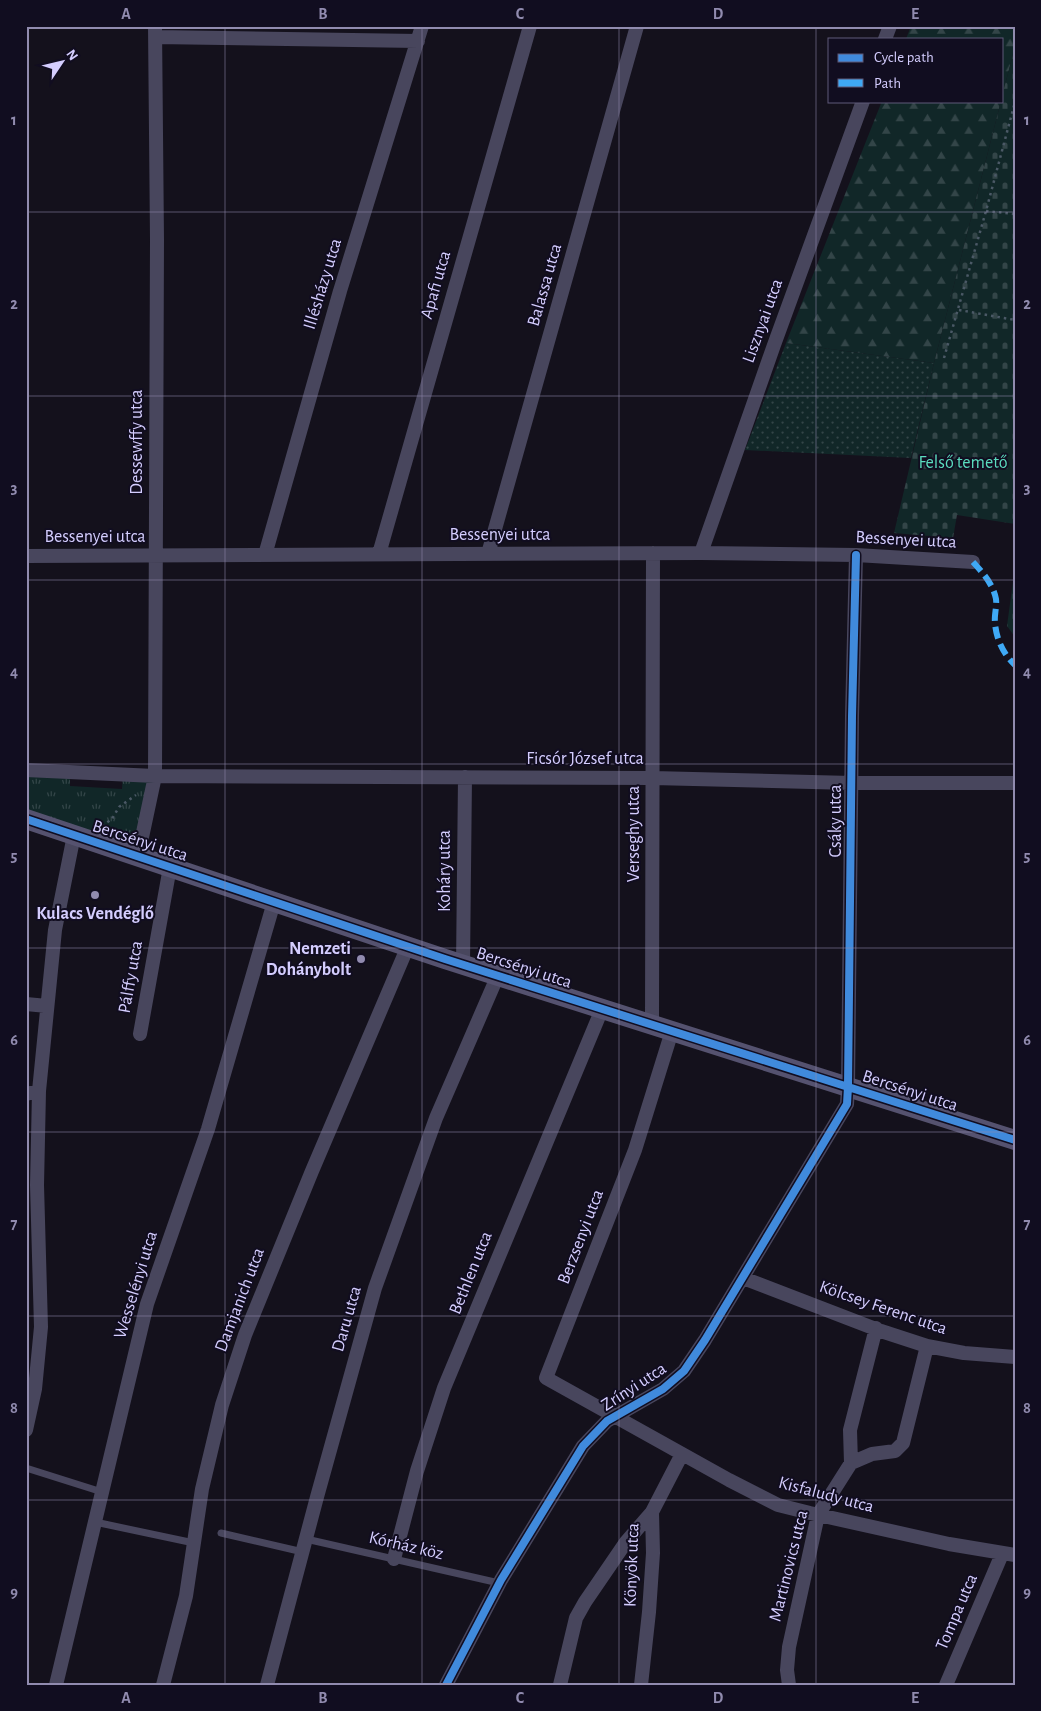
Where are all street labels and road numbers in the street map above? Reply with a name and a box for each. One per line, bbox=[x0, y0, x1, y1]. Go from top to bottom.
street label: Illésházy utca bbox=[301, 236, 345, 332]
street label: Balassa utca bbox=[525, 242, 565, 328]
street label: Apafi utca bbox=[418, 249, 454, 321]
street label: Lisznyai utca bbox=[740, 277, 786, 365]
street label: Dessewffy utca bbox=[128, 389, 146, 495]
street label: Bessenyei utca bbox=[449, 526, 551, 544]
street label: Bessenyei utca bbox=[44, 528, 146, 546]
street label: Bessenyei utca bbox=[855, 528, 957, 552]
street label: Ficsór József utca bbox=[526, 750, 644, 768]
street label: Csáky utca bbox=[827, 785, 845, 857]
street label: Verseghy utca bbox=[625, 786, 643, 882]
street label: Bercsényi utca bbox=[90, 817, 190, 865]
street label: Koháry utca bbox=[436, 830, 454, 912]
street label: Pálffy utca bbox=[116, 939, 146, 1015]
street label: Bercsényi utca bbox=[474, 944, 574, 992]
street label: Bercsényi utca bbox=[860, 1067, 960, 1115]
street label: Berzsenyi utca bbox=[555, 1187, 607, 1287]
street label: Wesselényi utca bbox=[111, 1229, 161, 1341]
street label: Bethlen utca bbox=[446, 1229, 496, 1317]
street label: Damjanich utca bbox=[212, 1246, 268, 1354]
street label: Kölcsey Ferenc utca bbox=[817, 1278, 949, 1338]
street label: Daru utca bbox=[329, 1284, 365, 1354]
street label: Zrínyi utca bbox=[598, 1359, 670, 1415]
street label: Kisfaludy utca bbox=[776, 1474, 876, 1516]
street label: Martinovics utca bbox=[766, 1508, 812, 1624]
street label: Könyök utca bbox=[622, 1523, 642, 1607]
street label: Kórház köz bbox=[367, 1529, 445, 1563]
street label: Tompa utca bbox=[933, 1571, 981, 1653]

